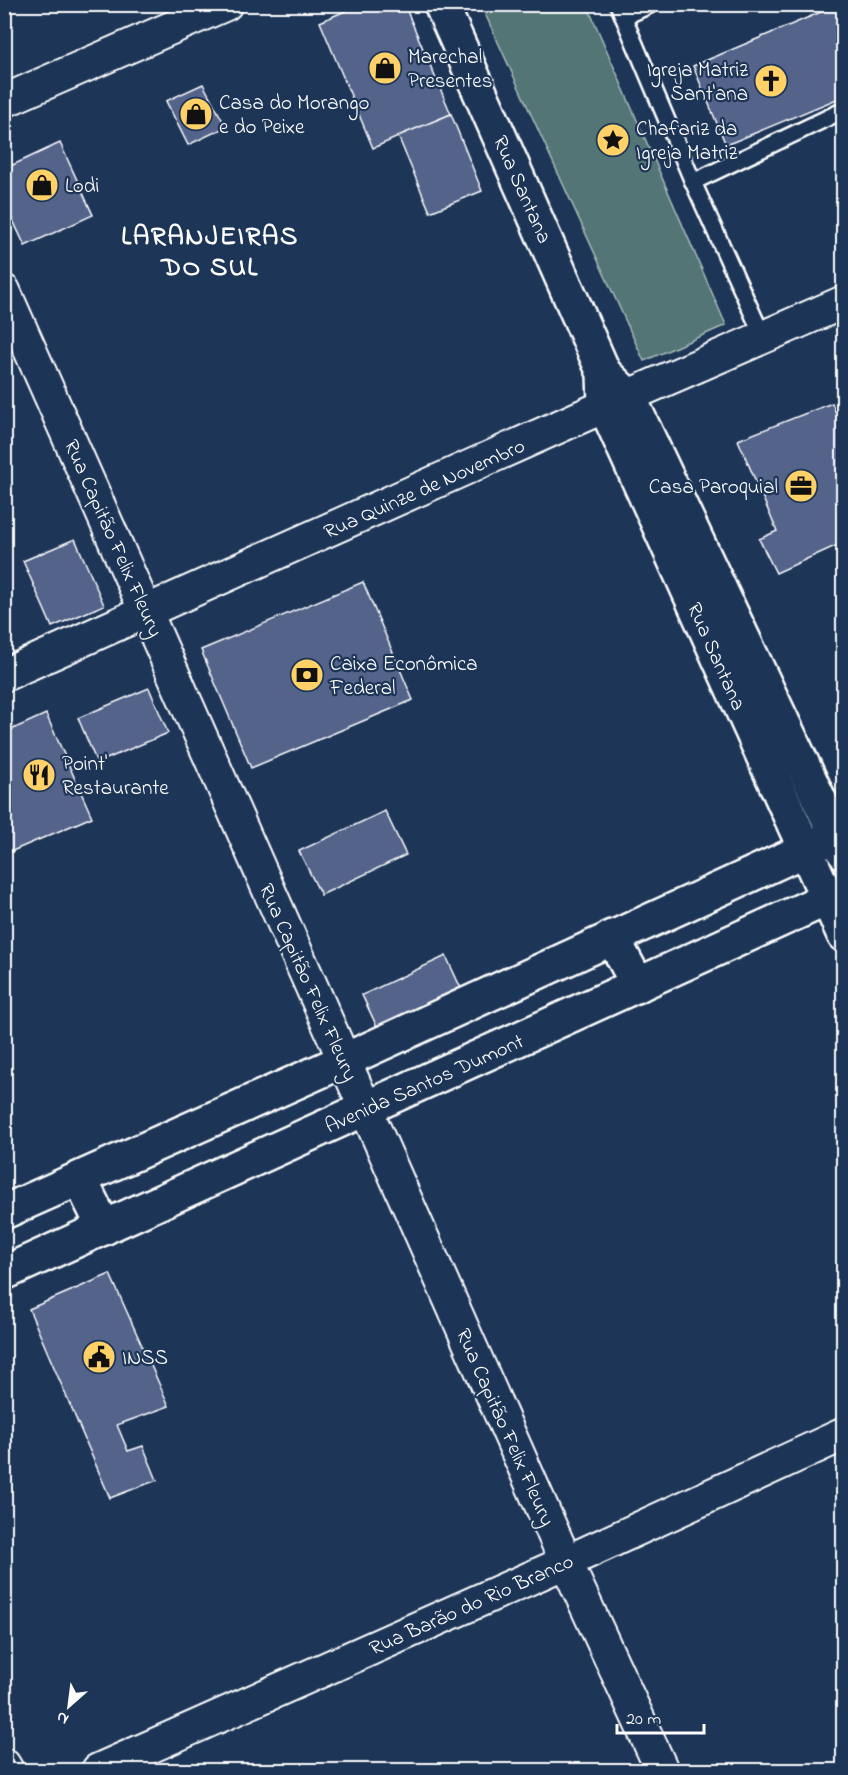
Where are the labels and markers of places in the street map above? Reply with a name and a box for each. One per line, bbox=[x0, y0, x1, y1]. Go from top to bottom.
place label: Marechal Presentes bbox=[408, 43, 492, 97]
shop icon: Marechal Presentes bbox=[367, 50, 403, 86]
place label: Igreja Matriz Sant'ana bbox=[647, 56, 748, 110]
church icon: Igreja Matriz Sant'ana bbox=[753, 63, 789, 99]
place label: Casa do Morango e do Peixe bbox=[219, 89, 369, 143]
shop icon: Casa do Morango e do Peixe bbox=[178, 96, 214, 132]
place label: Chafariz da Igreja Matriz bbox=[636, 115, 738, 171]
place icon: Chafariz da Igreja Matriz bbox=[595, 122, 631, 158]
shop icon: Lodi bbox=[24, 167, 60, 203]
place label: Lodi bbox=[65, 172, 99, 202]
office icon: Casa Paroquial bbox=[783, 468, 819, 504]
place label: Casa Paroquial bbox=[649, 473, 778, 503]
place label: Caixa Econômica Federal bbox=[329, 650, 478, 704]
bank icon: Caixa Econômica Federal bbox=[289, 657, 325, 693]
place label: Point' Restaurante bbox=[62, 750, 169, 804]
restaurant icon: Point' Restaurante bbox=[21, 757, 57, 793]
public building icon: INSS bbox=[81, 1339, 117, 1375]
place label: INSS bbox=[122, 1344, 168, 1374]

